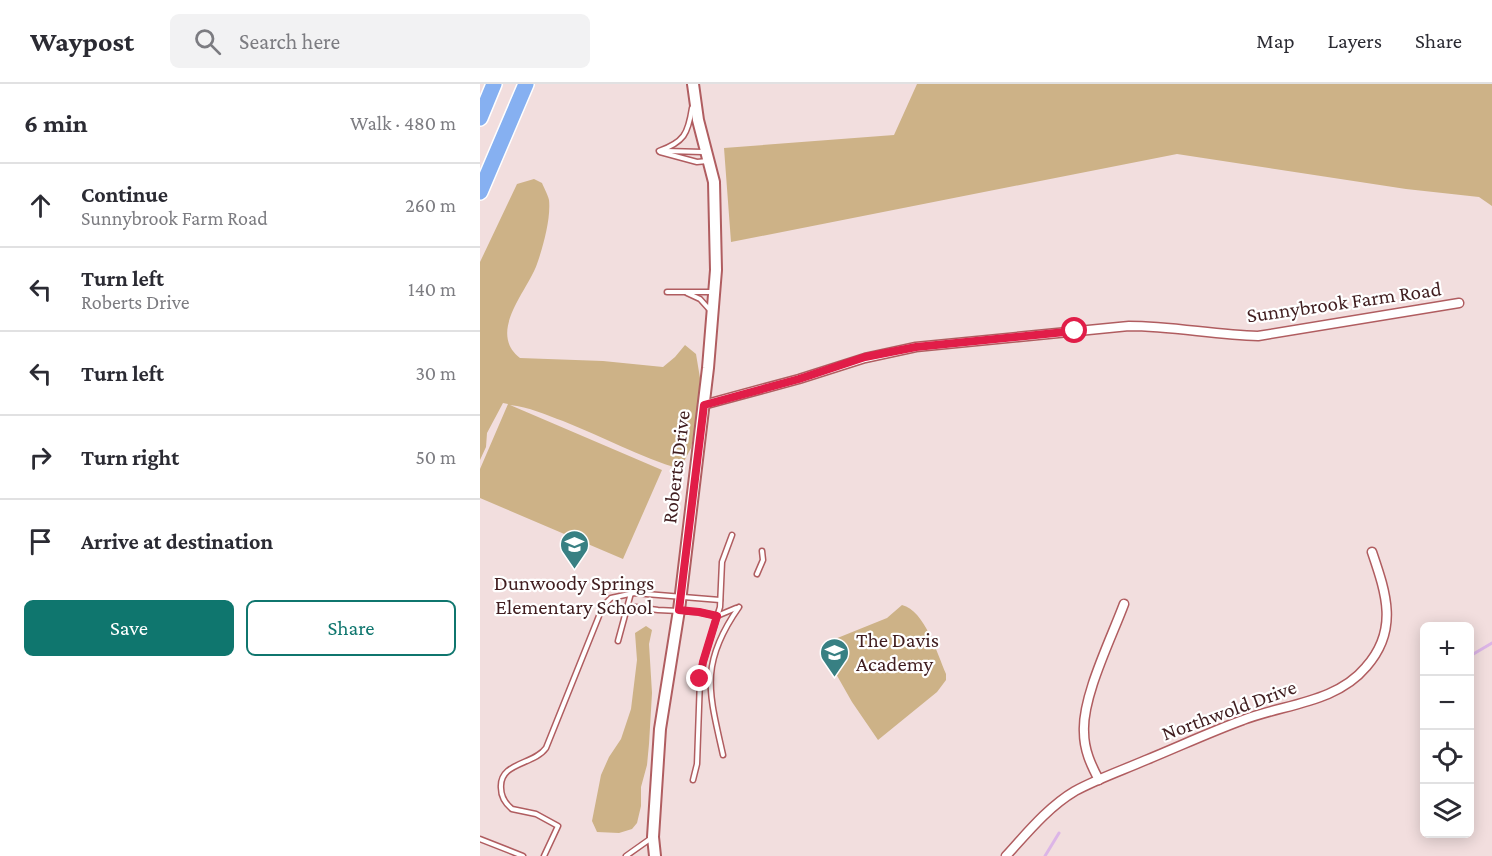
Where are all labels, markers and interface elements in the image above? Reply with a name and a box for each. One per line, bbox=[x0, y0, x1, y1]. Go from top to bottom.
search box bbox=[170, 14, 590, 68]
icon: search bbox=[191, 25, 224, 58]
text: Waypost bbox=[30, 26, 134, 57]
text: Search here bbox=[239, 29, 340, 54]
text: Map bbox=[1256, 29, 1295, 53]
text: Layers bbox=[1328, 29, 1382, 53]
text: Share bbox=[1415, 29, 1462, 53]
text: 6 min bbox=[24, 109, 88, 138]
text: Walk · 480 m bbox=[350, 112, 456, 134]
text: Continue bbox=[81, 182, 168, 207]
icon: ahead bbox=[24, 189, 57, 222]
text: 260 m bbox=[405, 194, 456, 216]
text: Sunnybrook Farm Road bbox=[81, 207, 268, 229]
text: Turn left bbox=[81, 266, 164, 291]
icon: left bbox=[24, 273, 57, 306]
street label: Sunnybrook Farm Road bbox=[1245, 276, 1443, 328]
text: 140 m bbox=[408, 278, 456, 300]
text: Roberts Drive bbox=[81, 291, 189, 313]
route start bbox=[1061, 317, 1087, 343]
icon: left bbox=[24, 357, 57, 390]
text: Turn left bbox=[81, 361, 164, 386]
text: 30 m bbox=[415, 362, 456, 384]
street label: Roberts Drive bbox=[657, 409, 695, 525]
icon: right bbox=[24, 441, 57, 474]
text: Turn right bbox=[81, 445, 179, 470]
text: 50 m bbox=[415, 446, 456, 468]
icon: arrive bbox=[24, 525, 57, 558]
school or university icon: Dunwoody Springs Elementary School bbox=[558, 528, 590, 570]
text: Arrive at destination bbox=[81, 529, 273, 554]
place label: Dunwoody Springs Elementary School bbox=[494, 571, 654, 619]
button: Save bbox=[24, 600, 234, 656]
button: Share bbox=[246, 600, 456, 656]
map controls bbox=[1420, 622, 1474, 838]
button: + bbox=[1420, 622, 1474, 676]
place label: The Davis Academy bbox=[856, 628, 939, 676]
school or university icon: The Davis Academy bbox=[819, 636, 851, 678]
route end bbox=[686, 665, 712, 691]
street label: Northwold Drive bbox=[1158, 675, 1300, 745]
button: − bbox=[1420, 676, 1474, 730]
button: locate bbox=[1420, 730, 1474, 784]
button: layers bbox=[1420, 784, 1474, 838]

